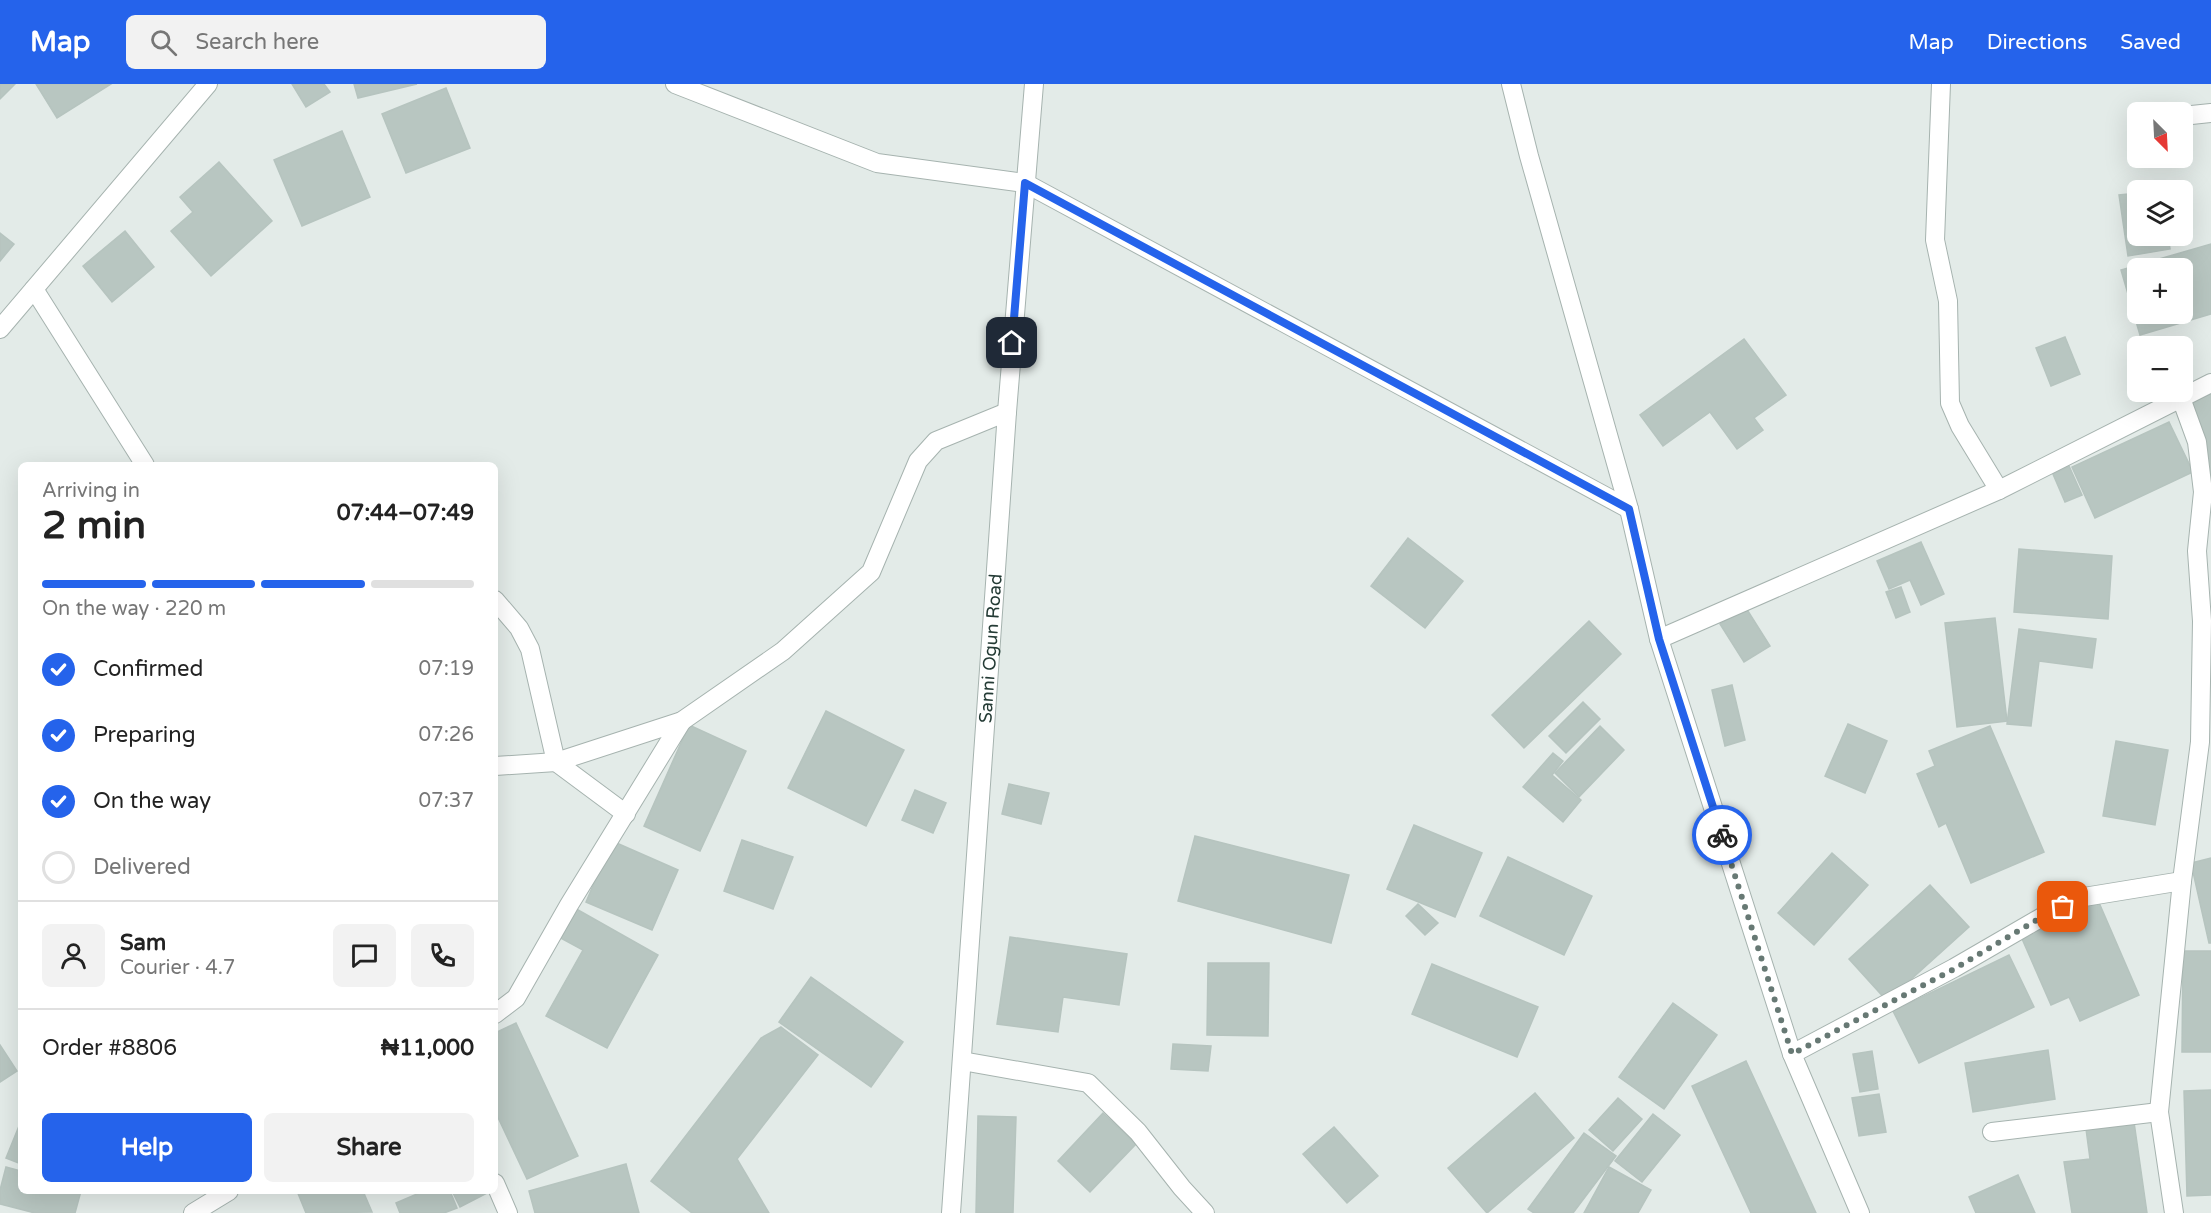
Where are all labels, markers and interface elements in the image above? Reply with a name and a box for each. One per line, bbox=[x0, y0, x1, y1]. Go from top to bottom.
search box bbox=[126, 15, 546, 69]
text: Map bbox=[30, 25, 90, 59]
icon: search bbox=[147, 26, 180, 59]
text: Search here bbox=[195, 29, 319, 55]
text: Map bbox=[1908, 30, 1954, 55]
text: Directions bbox=[1987, 30, 2087, 55]
text: Saved bbox=[2120, 30, 2181, 55]
north arrow bbox=[2127, 102, 2193, 168]
map controls bbox=[2127, 102, 2193, 402]
button: layers bbox=[2127, 180, 2193, 246]
button: + bbox=[2127, 258, 2193, 324]
pin bbox=[986, 317, 1037, 368]
icon: home bbox=[995, 326, 1028, 359]
button: − bbox=[2127, 336, 2193, 402]
text: Arriving in bbox=[42, 479, 140, 503]
text: 07:44–07:49 bbox=[337, 500, 474, 526]
text: 2 min bbox=[42, 502, 146, 549]
street label: Sanni Ogun Road bbox=[974, 573, 1007, 724]
text: On the way · 220 m bbox=[42, 597, 226, 621]
icon: check bbox=[42, 653, 75, 686]
text: Confirmed bbox=[93, 656, 203, 682]
text: 07:19 bbox=[419, 657, 474, 681]
icon: check bbox=[42, 719, 75, 752]
text: Preparing bbox=[93, 722, 196, 748]
text: 07:26 bbox=[419, 723, 474, 747]
icon: check bbox=[42, 785, 75, 818]
text: On the way bbox=[93, 788, 211, 814]
text: 07:37 bbox=[419, 789, 474, 813]
courier bbox=[1692, 805, 1752, 865]
icon: bike bbox=[1706, 819, 1739, 852]
text: Delivered bbox=[93, 854, 191, 880]
pin bbox=[2037, 881, 2088, 932]
icon: bag bbox=[2046, 890, 2079, 923]
button: person bbox=[42, 924, 105, 987]
button: chat bbox=[333, 924, 396, 987]
button: phone bbox=[411, 924, 474, 987]
text: Sam bbox=[120, 930, 166, 956]
text: Courier · 4.7 bbox=[120, 956, 235, 980]
text: Order #8806 bbox=[42, 1035, 177, 1061]
text: ₦11,000 bbox=[381, 1035, 474, 1061]
button: Help bbox=[42, 1113, 252, 1182]
button: Share bbox=[264, 1113, 474, 1182]

